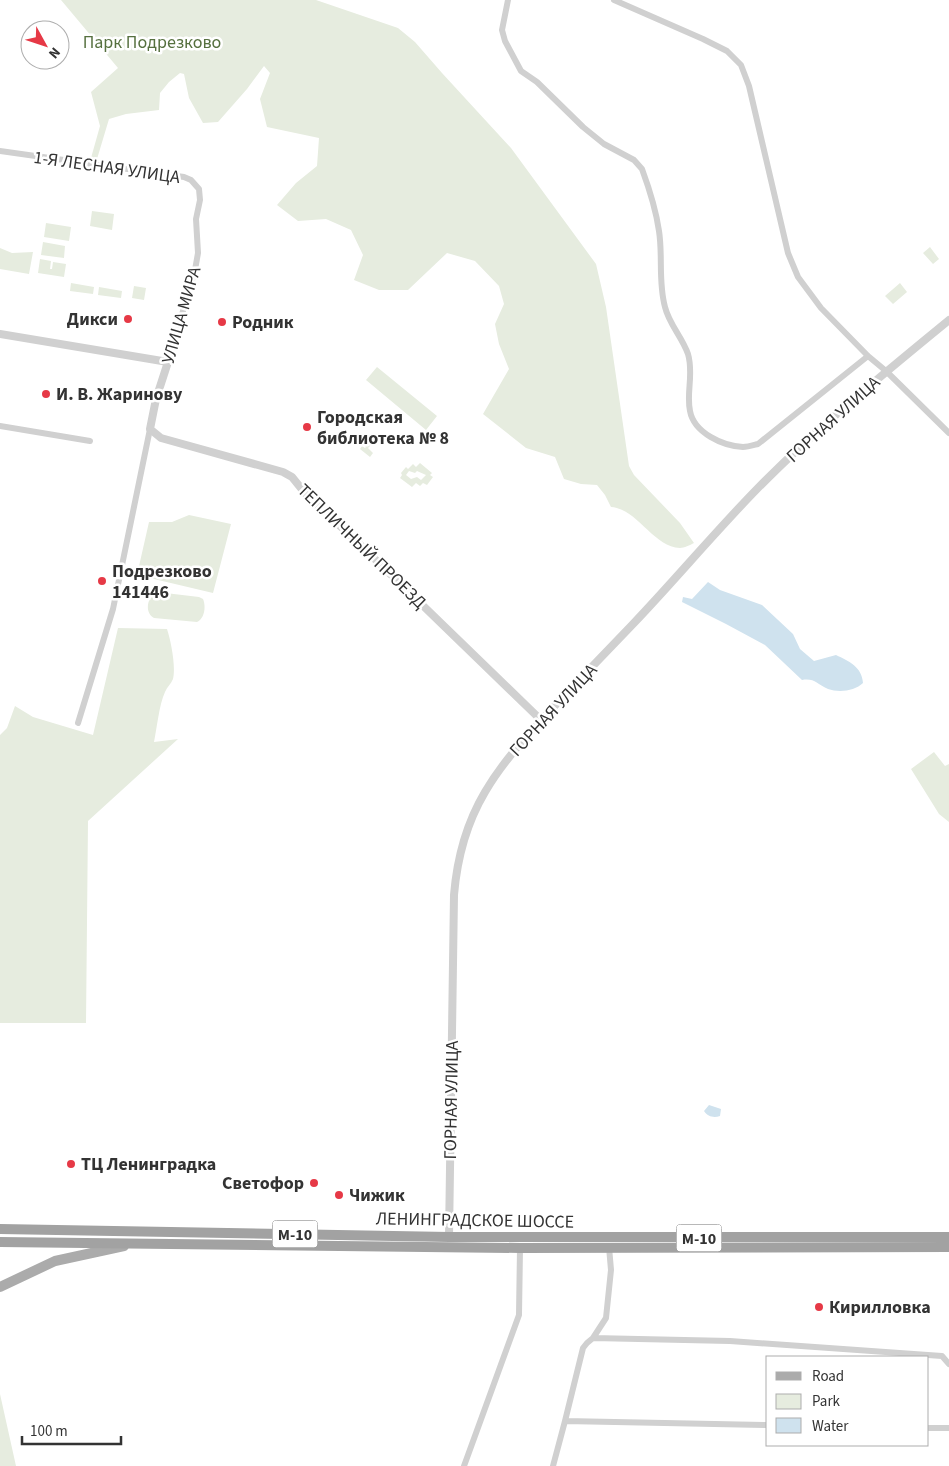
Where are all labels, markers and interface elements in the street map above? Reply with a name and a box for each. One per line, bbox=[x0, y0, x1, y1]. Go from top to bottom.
north arrow bbox=[20, 20, 70, 70]
park label: Парк Подрезково bbox=[83, 30, 221, 55]
text: N bbox=[44, 43, 65, 63]
street label: 1-Я ЛЕСНАЯ УЛИЦА bbox=[32, 145, 182, 190]
street label: УЛИЦА МИРА bbox=[156, 263, 207, 367]
place label: Дикси bbox=[67, 307, 118, 332]
place label: Родник bbox=[232, 310, 294, 335]
marker: Дикси bbox=[122, 313, 134, 325]
marker: Родник bbox=[216, 316, 228, 328]
street label: ГОРНАЯ УЛИЦА bbox=[781, 370, 886, 468]
place label: И. В. Жаринову bbox=[56, 382, 183, 407]
marker: И. В. Жаринову bbox=[40, 388, 52, 400]
place label: Городская библиотека № 8 bbox=[317, 405, 449, 451]
marker: Городская библиотека № 8 bbox=[301, 421, 313, 433]
street label: ТЕПЛИЧНЫЙ ПРОЕЗД bbox=[292, 478, 432, 615]
place label: Подрезково 141446 bbox=[112, 559, 212, 605]
marker: Подрезково 141446 bbox=[96, 575, 108, 587]
street label: ГОРНАЯ УЛИЦА bbox=[504, 658, 603, 762]
street label: ГОРНАЯ УЛИЦА bbox=[438, 1040, 465, 1160]
place label: ТЦ Ленинградка bbox=[81, 1152, 216, 1177]
marker: ТЦ Ленинградка bbox=[65, 1158, 77, 1170]
place label: Светофор bbox=[222, 1171, 304, 1196]
marker: Светофор bbox=[308, 1177, 320, 1189]
place label: Чижик bbox=[349, 1183, 405, 1208]
marker: Чижик bbox=[333, 1189, 345, 1201]
street label: ЛЕНИНГРАДСКОЕ ШОССЕ bbox=[376, 1206, 574, 1235]
road number: М-10 bbox=[272, 1220, 318, 1248]
road number: М-10 bbox=[676, 1224, 722, 1252]
place label: Кирилловка bbox=[829, 1295, 931, 1320]
marker: Кирилловка bbox=[813, 1301, 825, 1313]
legend bbox=[766, 1356, 929, 1446]
text: Road bbox=[812, 1366, 844, 1387]
text: Park bbox=[812, 1391, 841, 1412]
scale bar bbox=[22, 1414, 121, 1446]
text: Water bbox=[812, 1416, 849, 1437]
text: 100 m bbox=[30, 1421, 68, 1442]

